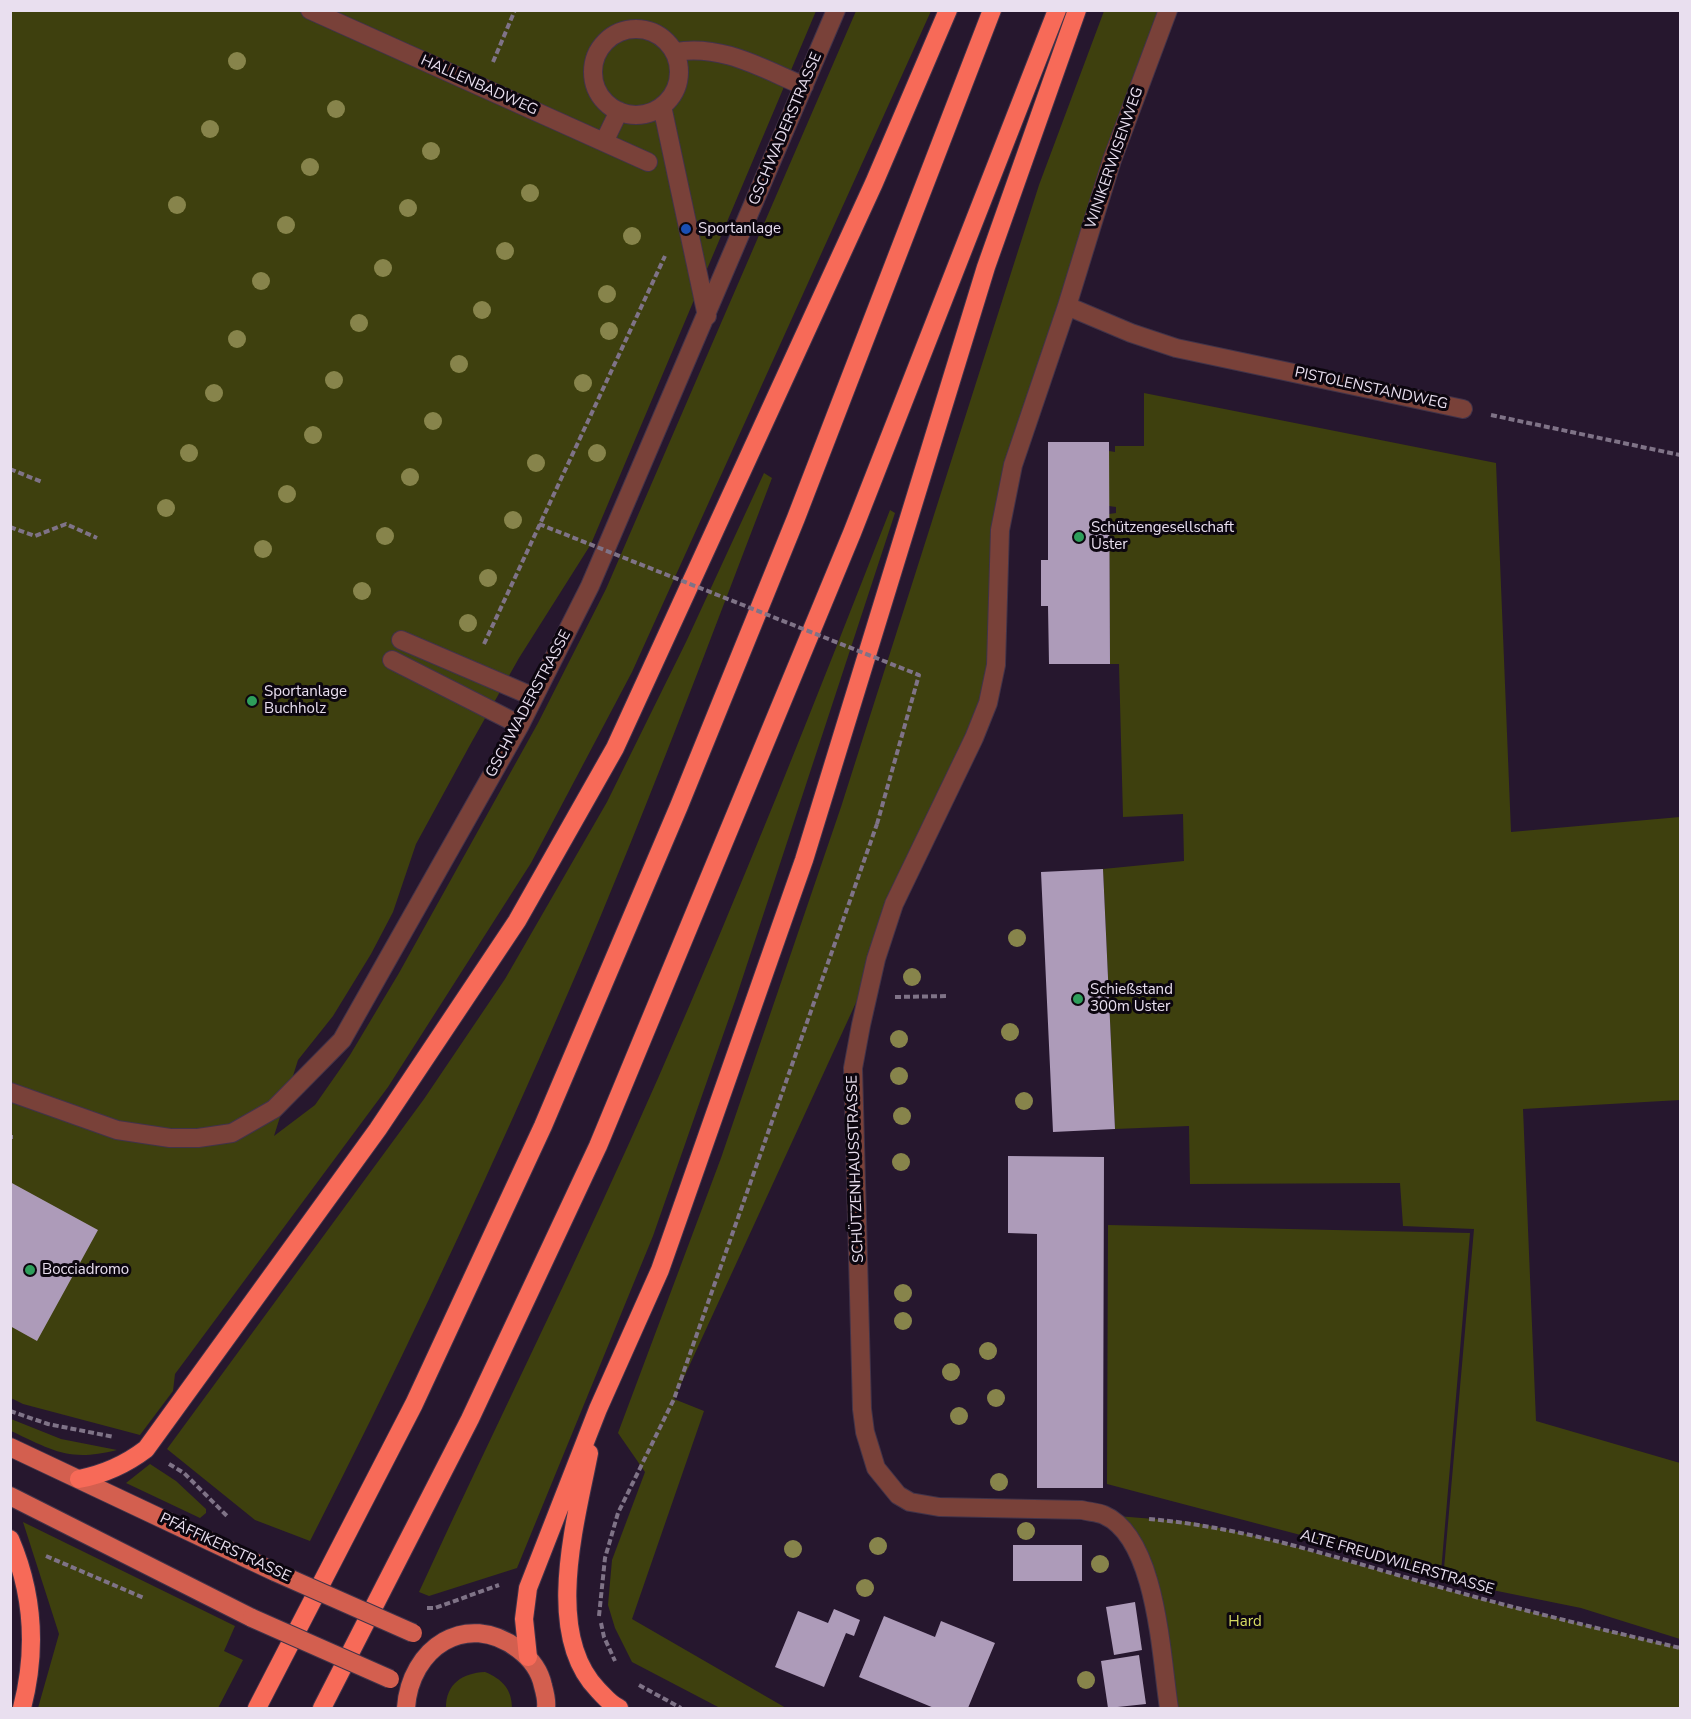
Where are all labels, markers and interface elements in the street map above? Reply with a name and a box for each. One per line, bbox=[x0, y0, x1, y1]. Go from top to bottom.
street label: GSCHWADERSTRASSE bbox=[746, 50, 826, 208]
street label: HALLENBADWEG bbox=[418, 52, 540, 120]
street label: WINIKERWISENWEG bbox=[1082, 85, 1148, 231]
place label: Sportanlage bbox=[698, 220, 781, 238]
marker: Sportanlage bbox=[679, 222, 693, 236]
street label: PISTOLENSTANDWEG bbox=[1293, 364, 1449, 414]
place label: Schützengesellschaft Uster bbox=[1091, 519, 1234, 554]
marker: Schützengesellschaft Uster bbox=[1072, 530, 1086, 544]
street label: GSCHWADERSTRASSE bbox=[483, 627, 575, 781]
place label: Sportanlage Buchholz bbox=[264, 683, 347, 718]
marker: Sportanlage Buchholz bbox=[245, 694, 259, 708]
place label: Schießstand 300m Uster bbox=[1090, 981, 1173, 1016]
marker: Schießstand 300m Uster bbox=[1071, 992, 1085, 1006]
street label: SCHÜTZENHAUSSTRASSE bbox=[844, 1075, 868, 1263]
place label: Bocciadromo bbox=[42, 1261, 129, 1279]
marker: Bocciadromo bbox=[23, 1263, 37, 1277]
street label: PFÄFFIKERSTRASSE bbox=[157, 1510, 293, 1586]
street label: ALTE FREUDWILERSTRASSE bbox=[1298, 1527, 1496, 1599]
park label: Hard bbox=[1228, 1613, 1262, 1631]

